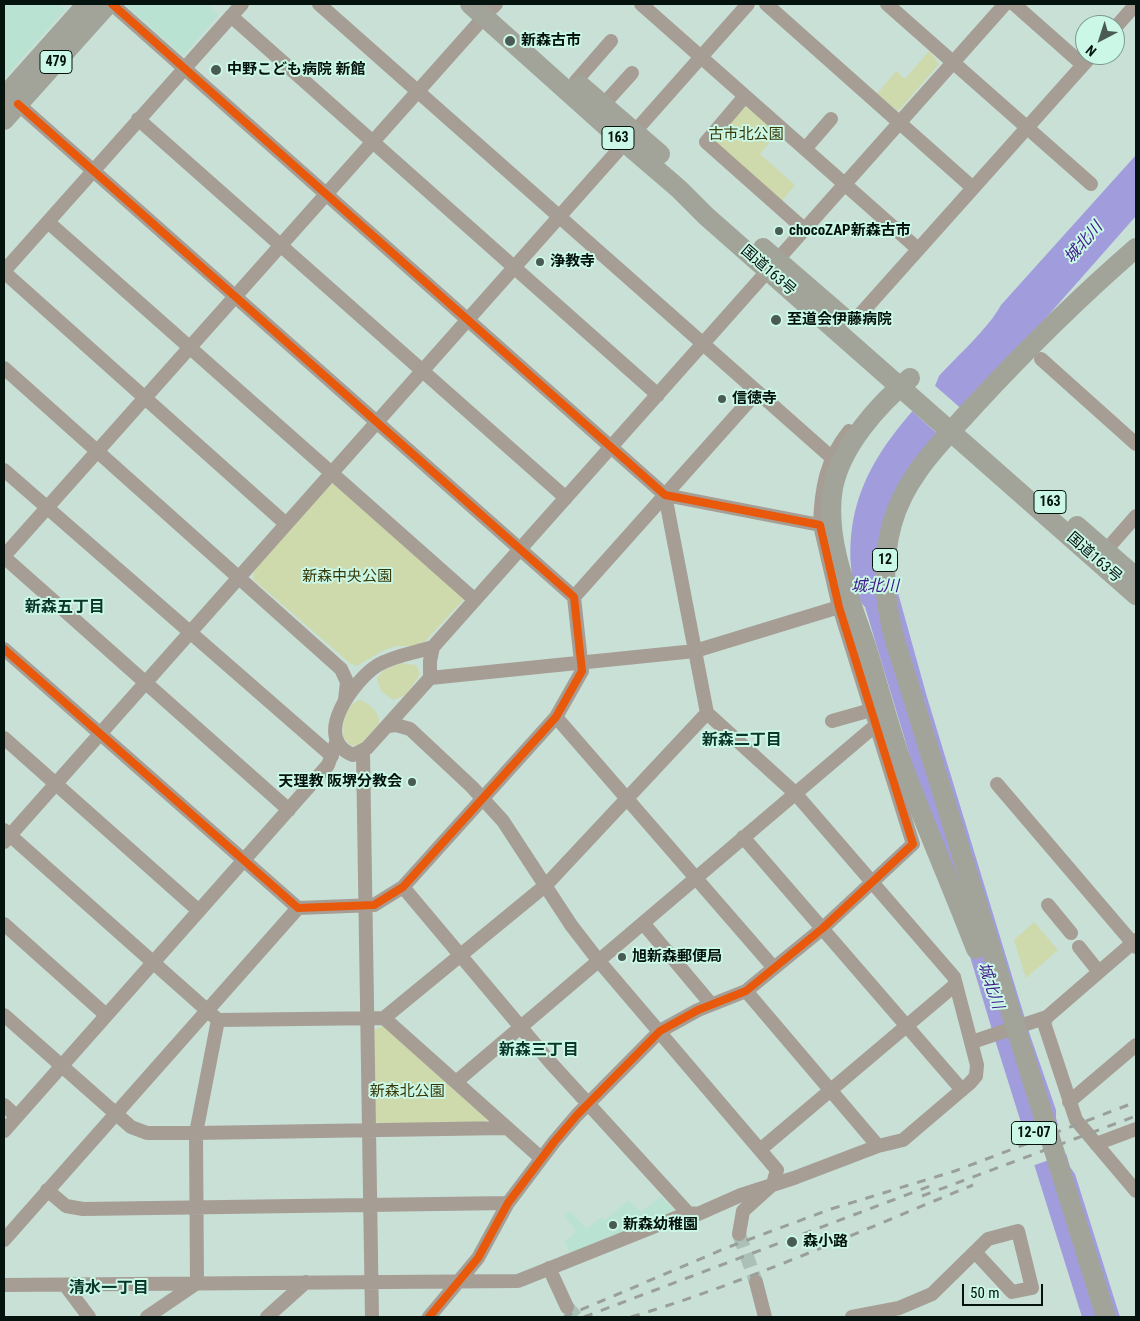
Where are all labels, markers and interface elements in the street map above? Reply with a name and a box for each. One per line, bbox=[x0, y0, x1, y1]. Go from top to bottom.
north arrow bbox=[1075, 15, 1125, 65]
place label: 新森古市 bbox=[521, 32, 581, 50]
marker: 新森古市 bbox=[503, 34, 517, 48]
text: N bbox=[1083, 42, 1099, 60]
road number: 479 bbox=[40, 51, 72, 74]
place label: 中野こども病院 新館 bbox=[227, 61, 365, 79]
marker: 中野こども病院 新館 bbox=[209, 63, 223, 77]
road number: 163 bbox=[602, 126, 634, 150]
park label: 古市北公園 bbox=[709, 126, 783, 144]
water label: 城北川 bbox=[1061, 219, 1107, 267]
place label: chocoZAP新森古市 bbox=[789, 222, 911, 240]
marker: chocoZAP新森古市 bbox=[773, 225, 785, 237]
street label: 国道163号 bbox=[737, 242, 799, 300]
place label: 浄教寺 bbox=[550, 253, 595, 271]
marker: 浄教寺 bbox=[534, 256, 546, 268]
place label: 至道会伊藤病院 bbox=[787, 311, 892, 329]
marker: 至道会伊藤病院 bbox=[769, 313, 783, 327]
place label: 信徳寺 bbox=[732, 390, 777, 408]
marker: 信徳寺 bbox=[716, 393, 728, 405]
road number: 163 bbox=[1034, 491, 1066, 514]
street label: 国道163号 bbox=[1063, 529, 1125, 587]
road number: 12 bbox=[872, 548, 898, 572]
park label: 新森中央公園 bbox=[302, 568, 392, 586]
water label: 城北川 bbox=[851, 577, 899, 597]
district label: 新森五丁目 bbox=[25, 598, 105, 618]
district label: 新森二丁目 bbox=[702, 731, 782, 751]
place label: 天理教 阪堺分教会 bbox=[279, 773, 402, 791]
marker: 天理教 阪堺分教会 bbox=[406, 776, 418, 788]
place label: 旭新森郵便局 bbox=[632, 948, 722, 966]
marker: 旭新森郵便局 bbox=[616, 951, 628, 963]
water label: 城北川 bbox=[973, 960, 1007, 1012]
district label: 新森三丁目 bbox=[499, 1041, 579, 1061]
park label: 新森北公園 bbox=[370, 1083, 444, 1101]
road number: 12-07 bbox=[1012, 1122, 1056, 1144]
place label: 新森幼稚園 bbox=[623, 1216, 698, 1234]
marker: 新森幼稚園 bbox=[607, 1219, 619, 1231]
place label: 森小路 bbox=[803, 1233, 848, 1251]
marker: 森小路 bbox=[785, 1235, 799, 1249]
scale bar bbox=[965, 1274, 1046, 1306]
district label: 清水一丁目 bbox=[69, 1279, 149, 1299]
text: 50 m bbox=[970, 1284, 1000, 1302]

